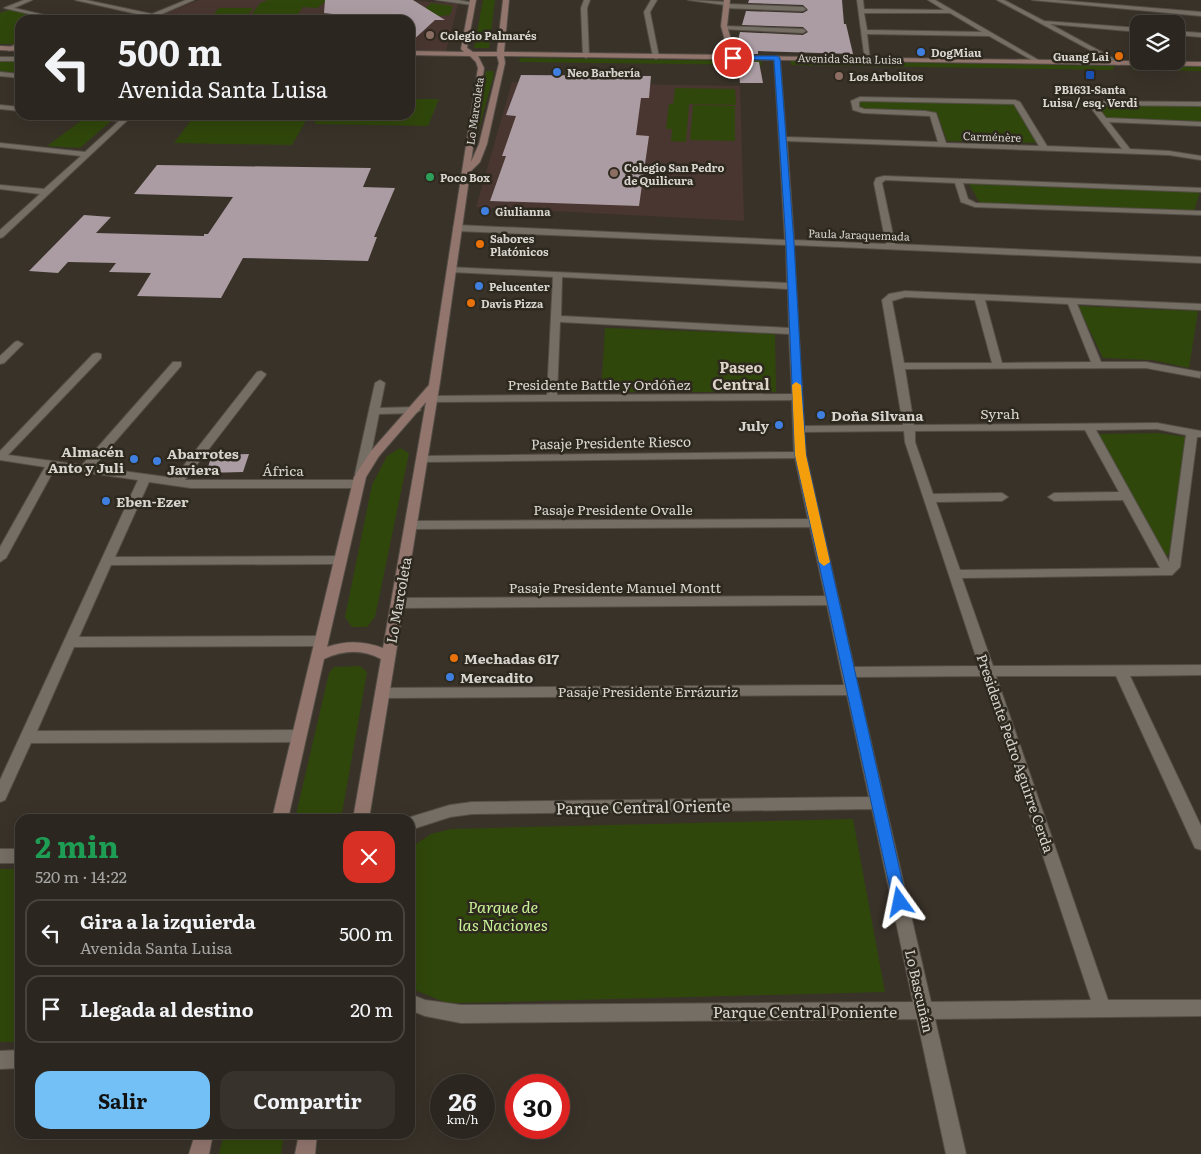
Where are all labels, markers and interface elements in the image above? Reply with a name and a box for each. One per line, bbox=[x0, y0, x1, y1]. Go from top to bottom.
map controls bbox=[1130, 15, 1185, 70]
button: layers bbox=[1130, 15, 1185, 70]
text: 500 m bbox=[118, 25, 222, 77]
place label: Colegio Palmarés bbox=[440, 27, 537, 43]
marker: Colegio Palmarés bbox=[424, 29, 436, 41]
icon: left bbox=[35, 35, 100, 100]
pin bbox=[712, 37, 754, 79]
icon: arrive bbox=[719, 44, 747, 72]
place label: DogMiau bbox=[931, 44, 982, 60]
marker: DogMiau bbox=[915, 46, 927, 58]
place label: Guang Lai bbox=[1053, 48, 1109, 64]
street label: Avenida Santa Luisa bbox=[797, 49, 903, 67]
marker: Guang Lai bbox=[1113, 50, 1125, 62]
place label: Neo Barbería bbox=[567, 64, 641, 80]
marker: Neo Barbería bbox=[551, 66, 563, 78]
place label: Los Arbolitos bbox=[849, 68, 924, 84]
marker: PB1631-Santa Luisa / esq. Verdi bbox=[1084, 69, 1096, 81]
marker: Los Arbolitos bbox=[833, 70, 845, 82]
text: Avenida Santa Luisa bbox=[118, 72, 328, 105]
street label: Lo Marcoleta bbox=[461, 76, 487, 146]
place label: PB1631-Santa Luisa / esq. Verdi bbox=[1043, 81, 1137, 110]
street label: Carménère bbox=[963, 127, 1022, 145]
place label: Colegio San Pedro de Quilicura bbox=[624, 159, 724, 188]
marker: Colegio San Pedro de Quilicura bbox=[608, 167, 620, 179]
place label: Poco Box bbox=[440, 169, 490, 185]
marker: Poco Box bbox=[424, 171, 436, 183]
place label: Giulianna bbox=[495, 203, 551, 219]
marker: Giulianna bbox=[479, 205, 491, 217]
street label: Paula Jaraquemada bbox=[808, 224, 910, 244]
place label: Sabores Platónicos bbox=[490, 230, 549, 259]
marker: Sabores Platónicos bbox=[474, 238, 486, 250]
place label: Pelucenter bbox=[489, 278, 550, 294]
marker: Pelucenter bbox=[473, 280, 485, 292]
place label: Davis Pizza bbox=[481, 295, 544, 311]
marker: Davis Pizza bbox=[465, 297, 477, 309]
district label: Paseo Central bbox=[712, 355, 770, 395]
street label: Presidente Battle y Ordóñez bbox=[508, 374, 691, 394]
street label: Syrah bbox=[980, 403, 1020, 423]
place label: Doña Silvana bbox=[831, 405, 925, 425]
marker: Doña Silvana bbox=[815, 409, 827, 421]
place label: July bbox=[739, 415, 769, 435]
marker: July bbox=[773, 419, 785, 431]
street label: Pasaje Presidente Riesco bbox=[531, 431, 691, 453]
place label: Almacén Anto y Juli bbox=[48, 441, 124, 477]
place label: Abarrotes Javiera bbox=[167, 443, 239, 479]
marker: Almacén Anto y Juli bbox=[128, 453, 140, 465]
marker: Abarrotes Javiera bbox=[151, 455, 163, 467]
street label: África bbox=[262, 460, 304, 480]
place label: Eben-Ezer bbox=[116, 491, 189, 511]
marker: Eben-Ezer bbox=[100, 495, 112, 507]
street label: Pasaje Presidente Ovalle bbox=[533, 499, 693, 519]
street label: Lo Marcoleta bbox=[381, 555, 415, 645]
street label: Pasaje Presidente Manuel Montt bbox=[509, 577, 722, 597]
place label: Mechadas 617 bbox=[464, 648, 559, 668]
street label: Presidente Pedro Aguirre Cerda bbox=[973, 651, 1060, 855]
marker: Mechadas 617 bbox=[448, 652, 460, 664]
place label: Mercadito bbox=[460, 667, 533, 687]
marker: Mercadito bbox=[444, 671, 456, 683]
street label: Pasaje Presidente Errázuriz bbox=[558, 681, 738, 701]
street label: Parque Central Oriente bbox=[555, 792, 731, 820]
text: 2 min bbox=[35, 823, 119, 867]
button: close bbox=[343, 831, 395, 883]
text: 520 m · 14:22 bbox=[35, 864, 127, 888]
position arrow bbox=[873, 875, 925, 927]
park label: Parque de las Naciones bbox=[458, 894, 548, 936]
text: Gira a la izquierda bbox=[80, 907, 256, 935]
icon: left bbox=[37, 919, 65, 947]
text: 500 m bbox=[339, 919, 393, 947]
text: Avenida Santa Luisa bbox=[80, 935, 232, 959]
street label: Lo Bascuñán bbox=[901, 947, 939, 1035]
icon: arrive bbox=[37, 995, 65, 1023]
text: Llegada al destino bbox=[80, 995, 254, 1023]
text: 20 m bbox=[350, 995, 393, 1023]
street label: Parque Central Poniente bbox=[713, 999, 897, 1023]
button: Salir bbox=[35, 1071, 210, 1129]
button: Compartir bbox=[220, 1071, 395, 1129]
speed limit sign: 30 bbox=[505, 1074, 570, 1139]
text: 26 bbox=[448, 1082, 477, 1119]
text: km/h bbox=[447, 1110, 478, 1128]

